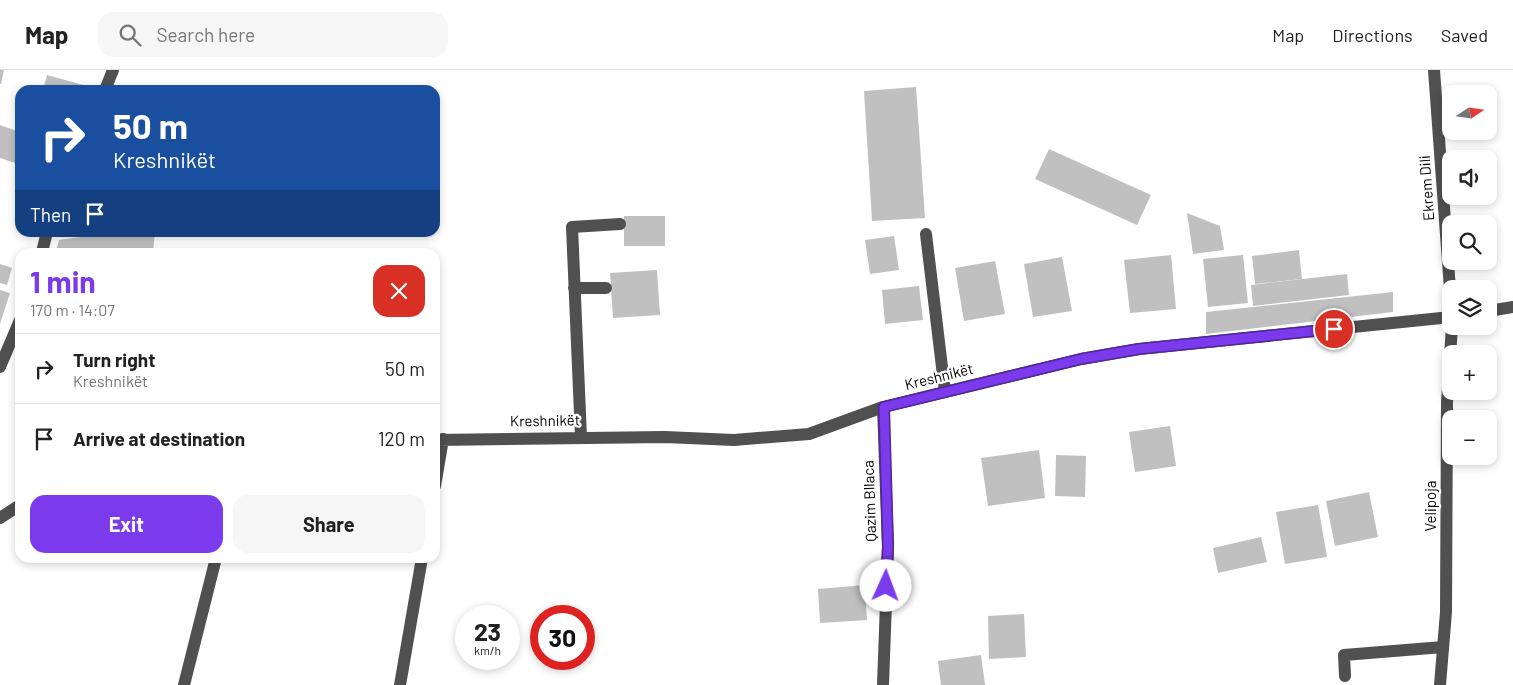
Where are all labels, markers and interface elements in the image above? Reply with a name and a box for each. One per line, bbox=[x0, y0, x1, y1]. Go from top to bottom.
search box bbox=[98, 12, 448, 57]
text: Map bbox=[25, 20, 68, 49]
icon: search bbox=[116, 21, 144, 49]
text: Search here bbox=[156, 23, 255, 46]
text: Map bbox=[1272, 24, 1304, 46]
text: Directions bbox=[1332, 24, 1413, 46]
text: Saved bbox=[1441, 24, 1488, 46]
north arrow bbox=[1442, 85, 1498, 140]
map controls bbox=[1442, 85, 1497, 465]
text: 50 m bbox=[113, 104, 188, 146]
icon: right bbox=[30, 105, 95, 170]
text: Kreshnikët bbox=[113, 146, 216, 172]
button: sound bbox=[1442, 150, 1497, 205]
street label: Ekrem Dili bbox=[1415, 155, 1437, 221]
icon: arrive bbox=[81, 200, 109, 228]
text: Then bbox=[30, 203, 71, 226]
button: search bbox=[1442, 215, 1497, 270]
text: 1 min bbox=[30, 263, 96, 299]
button: close bbox=[373, 265, 425, 317]
button: layers bbox=[1442, 280, 1497, 335]
text: 170 m · 14:07 bbox=[30, 300, 115, 319]
pin bbox=[1313, 308, 1355, 350]
icon: arrive bbox=[1320, 315, 1348, 343]
button: + bbox=[1442, 345, 1497, 400]
text: Turn right bbox=[73, 348, 155, 371]
icon: right bbox=[30, 355, 58, 383]
text: 50 m bbox=[385, 357, 425, 380]
street label: Kreshnikët bbox=[903, 359, 975, 393]
text: Kreshnikët bbox=[73, 371, 148, 390]
street label: Kreshnikët bbox=[510, 410, 580, 430]
button: − bbox=[1442, 410, 1497, 465]
icon: arrive bbox=[30, 425, 58, 453]
text: Arrive at destination bbox=[73, 427, 245, 450]
text: 120 m bbox=[378, 427, 425, 450]
street label: Qazim Bllaca bbox=[859, 460, 879, 542]
street label: Velipoja bbox=[1421, 480, 1439, 532]
button: Exit bbox=[30, 495, 223, 553]
button: Share bbox=[233, 495, 425, 553]
position arrow bbox=[859, 559, 911, 611]
speed limit sign: 30 bbox=[530, 605, 595, 670]
text: 23 bbox=[474, 616, 501, 646]
text: km/h bbox=[474, 643, 501, 657]

